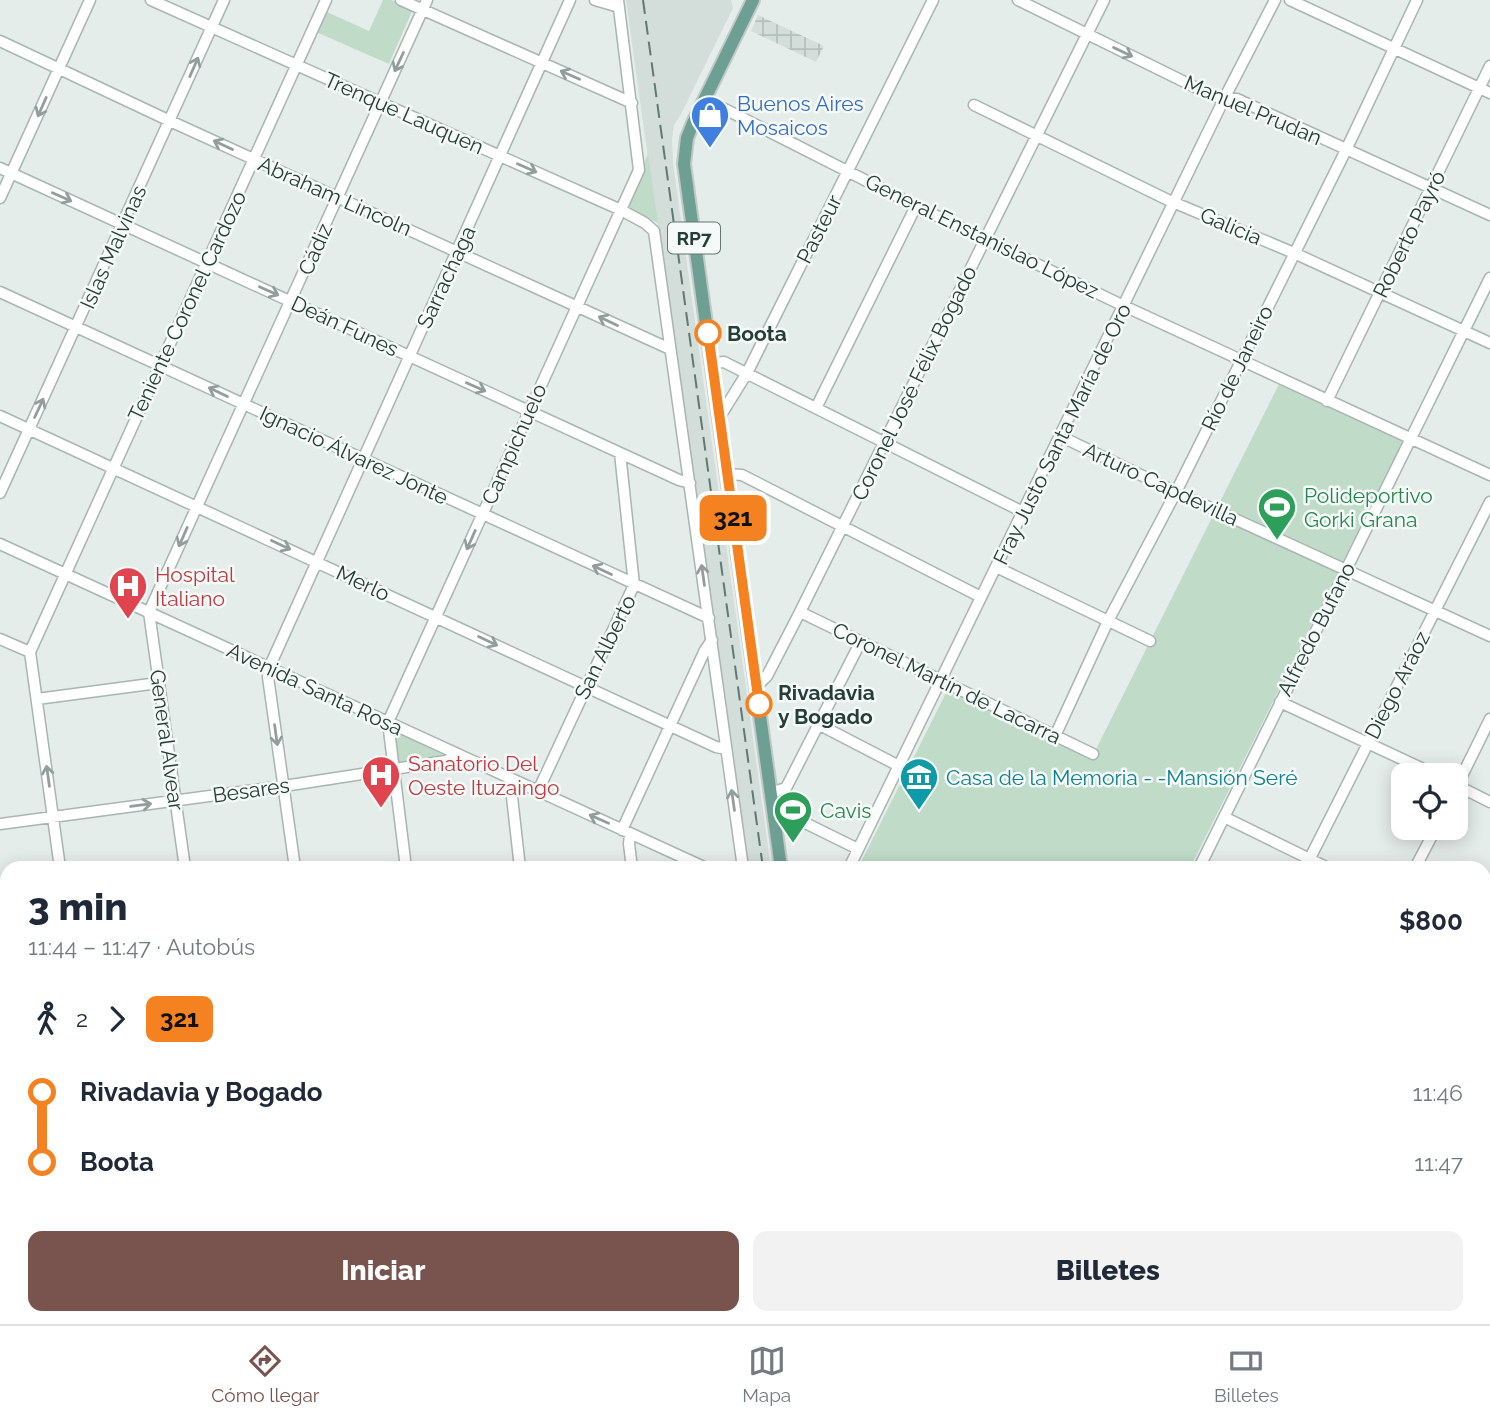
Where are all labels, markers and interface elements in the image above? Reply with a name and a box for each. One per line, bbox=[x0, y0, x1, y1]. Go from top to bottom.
one-way arrow bbox=[1112, 45, 1133, 59]
one-way arrow bbox=[392, 51, 405, 72]
one-way arrow bbox=[188, 57, 201, 79]
street label: Trenque Lauquen bbox=[320, 67, 488, 159]
one-way arrow bbox=[560, 68, 581, 81]
street label: Manuel Prudan bbox=[1181, 70, 1325, 150]
place label: Buenos Aires Mosaicos bbox=[737, 91, 864, 140]
shop icon: Buenos Aires Mosaicos bbox=[689, 94, 731, 149]
one-way arrow bbox=[34, 96, 48, 117]
one-way arrow bbox=[212, 138, 234, 151]
street label: Abraham Lincoln bbox=[254, 151, 416, 241]
one-way arrow bbox=[515, 162, 537, 175]
street label: Roberto Payró bbox=[1367, 166, 1451, 302]
street label: General Enstanislao López bbox=[861, 169, 1103, 303]
street label: Islas Malvinas bbox=[75, 181, 151, 313]
street label: Teniente Coronel Cardozo bbox=[123, 187, 251, 425]
street label: Pasteur bbox=[791, 190, 847, 267]
one-way arrow bbox=[51, 191, 72, 204]
street label: Galicia bbox=[1197, 202, 1265, 250]
street label: Cádiz bbox=[293, 219, 337, 279]
street label: Sarrachaga bbox=[411, 222, 481, 332]
road number: RP7 bbox=[668, 222, 720, 254]
street label: Coronel José Félix Bogado bbox=[846, 262, 982, 504]
one-way arrow bbox=[258, 285, 279, 298]
street label: Deán Funes bbox=[287, 290, 403, 362]
street label: Fray Justo Santa María de Oro bbox=[988, 299, 1136, 569]
street label: Río de Janeiro bbox=[1196, 301, 1278, 435]
one-way arrow bbox=[598, 314, 619, 328]
marker: Boota bbox=[695, 320, 721, 346]
place label: Boota bbox=[727, 321, 787, 346]
street label: Campichuelo bbox=[476, 380, 552, 508]
one-way arrow bbox=[464, 381, 486, 394]
one-way arrow bbox=[208, 385, 229, 399]
one-way arrow bbox=[33, 398, 46, 420]
street label: Ignacio Álvarez Jonte bbox=[256, 400, 452, 510]
street label: Arturo Capdevilla bbox=[1079, 437, 1243, 531]
place label: Polideportivo Gorki Grana bbox=[1304, 483, 1433, 532]
sports icon: Polideportivo Gorki Grana bbox=[1256, 486, 1298, 541]
line badge: 321 bbox=[693, 495, 773, 541]
text: 321 bbox=[714, 503, 752, 532]
one-way arrow bbox=[176, 526, 189, 547]
one-way arrow bbox=[464, 529, 477, 550]
one-way arrow bbox=[270, 539, 291, 552]
street label: Alfredo Bufano bbox=[1272, 558, 1360, 700]
street label: Merlo bbox=[332, 560, 394, 606]
place label: Hospital Italiano bbox=[155, 562, 235, 611]
one-way arrow bbox=[592, 563, 613, 576]
one-way arrow bbox=[696, 564, 709, 587]
hospital icon: Hospital Italiano bbox=[107, 565, 149, 620]
street label: San Alberto bbox=[569, 591, 641, 703]
street label: Coronel Martín de Lacarra bbox=[829, 617, 1065, 749]
street label: Diego Aráoz bbox=[1359, 627, 1435, 743]
one-way arrow bbox=[476, 635, 498, 648]
street label: Avenida Santa Rosa bbox=[223, 637, 407, 741]
street label: General Alvear bbox=[145, 668, 189, 813]
place label: Rivadavia y Bogado bbox=[778, 680, 875, 729]
marker: Rivadavia y Bogado bbox=[746, 691, 772, 717]
one-way arrow bbox=[270, 723, 283, 746]
place label: Sanatorio Del Oeste Ituzaingo bbox=[408, 751, 559, 800]
hospital icon: Sanatorio Del Oeste Ituzaingo bbox=[360, 754, 402, 809]
museum icon: Casa de la Memoria - -Mansión Seré bbox=[898, 756, 940, 811]
map controls bbox=[1391, 763, 1468, 840]
button: locate bbox=[1391, 763, 1468, 840]
one-way arrow bbox=[41, 765, 54, 788]
place label: Casa de la Memoria - -Mansión Seré bbox=[946, 765, 1298, 790]
street label: Besares bbox=[211, 772, 291, 808]
sports icon: Cavis bbox=[772, 789, 814, 844]
one-way arrow bbox=[726, 790, 739, 812]
place label: Cavis bbox=[820, 798, 871, 823]
one-way arrow bbox=[129, 799, 151, 812]
one-way arrow bbox=[589, 812, 610, 825]
text: 3 min bbox=[28, 884, 128, 929]
text: $800 bbox=[1399, 906, 1463, 936]
text: 11:44 – 11:47 · Autobús bbox=[28, 933, 255, 960]
icon: walk bbox=[28, 1000, 66, 1038]
icon: forward bbox=[98, 1000, 136, 1038]
text: 321 bbox=[160, 1004, 199, 1033]
text: 2 bbox=[76, 1005, 88, 1032]
text: Rivadavia y Bogado bbox=[80, 1077, 323, 1107]
text: 11:46 bbox=[1413, 1079, 1463, 1106]
text: Boota bbox=[80, 1147, 154, 1177]
text: 11:47 bbox=[1414, 1149, 1463, 1176]
button: Iniciar bbox=[28, 1231, 739, 1311]
button: Billetes bbox=[753, 1231, 1463, 1311]
tab: Cómo llegar bbox=[211, 1342, 320, 1406]
tab: Mapa bbox=[742, 1342, 791, 1406]
tab: Billetes bbox=[1214, 1342, 1279, 1406]

